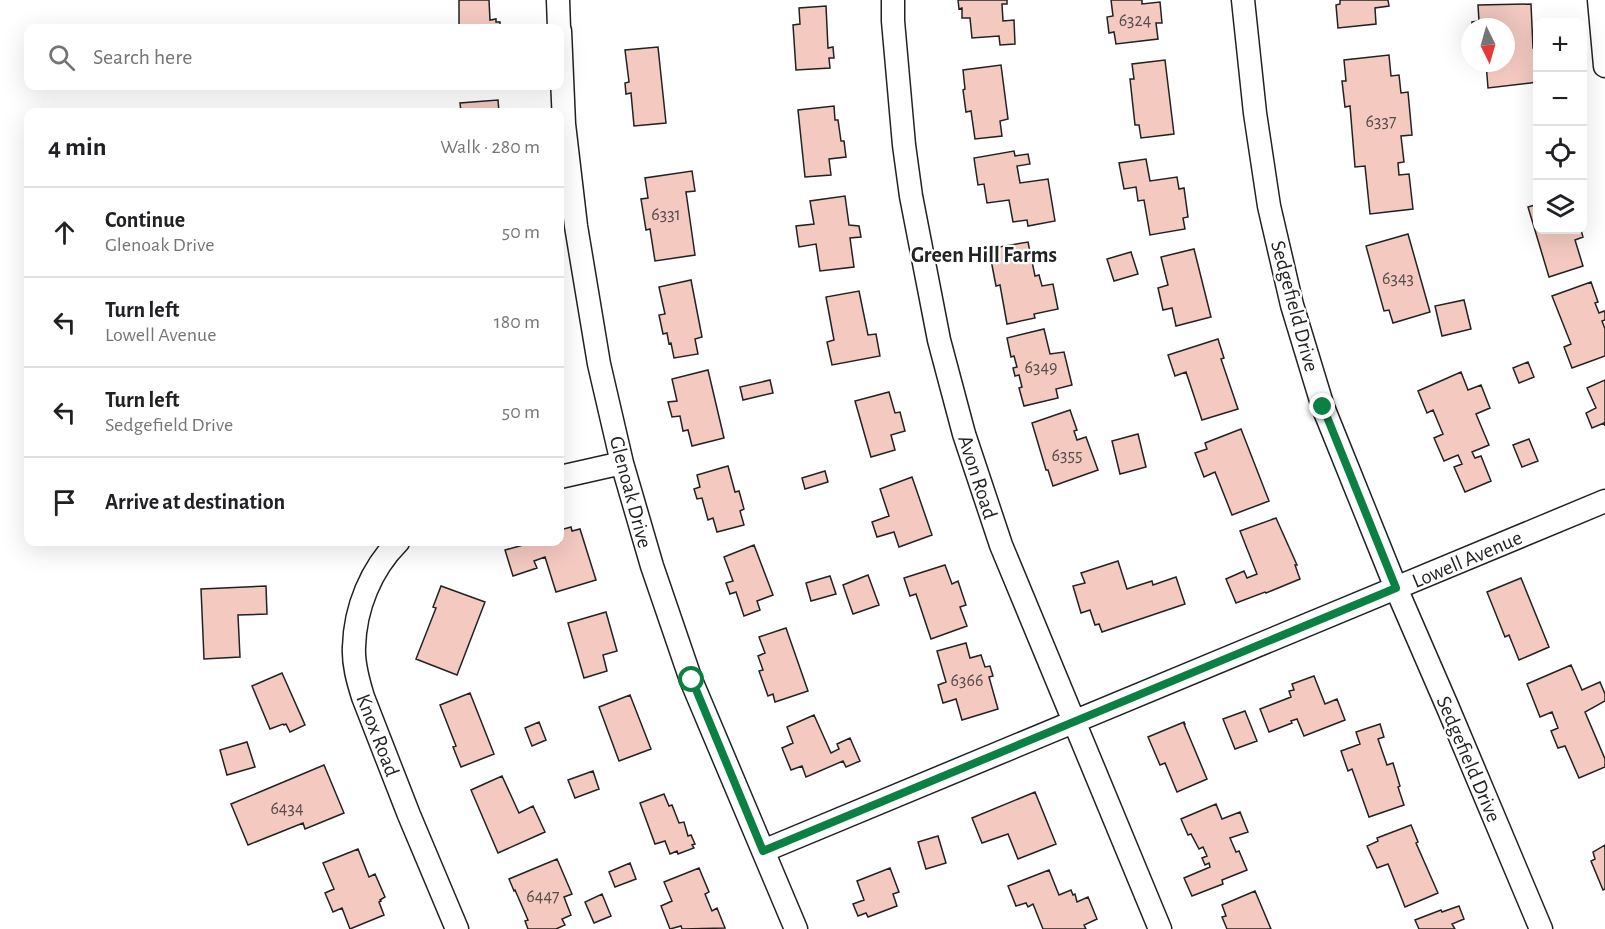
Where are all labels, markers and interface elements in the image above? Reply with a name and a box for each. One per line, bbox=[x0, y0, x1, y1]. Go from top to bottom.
house number: 6324 bbox=[1119, 12, 1152, 30]
north arrow bbox=[1461, 18, 1515, 72]
map controls bbox=[1533, 18, 1587, 234]
button: + bbox=[1533, 18, 1587, 72]
search box bbox=[24, 24, 564, 90]
icon: search bbox=[45, 41, 78, 74]
text: Search here bbox=[93, 46, 192, 68]
button: − bbox=[1533, 72, 1587, 126]
house number: 6337 bbox=[1366, 113, 1396, 131]
button: locate bbox=[1533, 126, 1587, 180]
text: 4 min bbox=[48, 134, 107, 160]
text: Walk · 280 m bbox=[440, 137, 540, 157]
button: layers bbox=[1533, 180, 1587, 234]
house number: 6331 bbox=[651, 206, 681, 224]
text: Continue bbox=[105, 209, 185, 231]
icon: ahead bbox=[48, 216, 81, 249]
text: 50 m bbox=[502, 222, 540, 242]
text: Glenoak Drive bbox=[105, 235, 214, 255]
street label: Sedgefield Drive bbox=[1267, 238, 1322, 374]
district label: Green Hill Farms bbox=[911, 244, 1057, 266]
house number: 6343 bbox=[1382, 270, 1414, 288]
text: Turn left bbox=[105, 299, 179, 321]
icon: left bbox=[48, 306, 81, 339]
text: 180 m bbox=[494, 312, 540, 332]
text: Lowell Avenue bbox=[105, 325, 216, 345]
house number: 6349 bbox=[1025, 359, 1058, 377]
text: Turn left bbox=[105, 389, 179, 411]
route end bbox=[1309, 393, 1335, 419]
icon: left bbox=[48, 396, 81, 429]
text: 50 m bbox=[502, 402, 540, 422]
text: Sedgefield Drive bbox=[105, 415, 233, 435]
street label: Avon Road bbox=[954, 433, 1001, 522]
street label: Glenoak Drive bbox=[606, 434, 656, 550]
house number: 6355 bbox=[1052, 447, 1082, 465]
icon: arrive bbox=[48, 486, 81, 519]
text: Arrive at destination bbox=[105, 491, 285, 513]
street label: Lowell Avenue bbox=[1409, 527, 1525, 592]
route start bbox=[678, 666, 704, 692]
house number: 6366 bbox=[951, 672, 983, 690]
street label: Knox Road bbox=[352, 691, 403, 779]
street label: Sedgefield Drive bbox=[1433, 693, 1504, 825]
house number: 6434 bbox=[270, 800, 304, 818]
house number: 6447 bbox=[526, 888, 560, 906]

